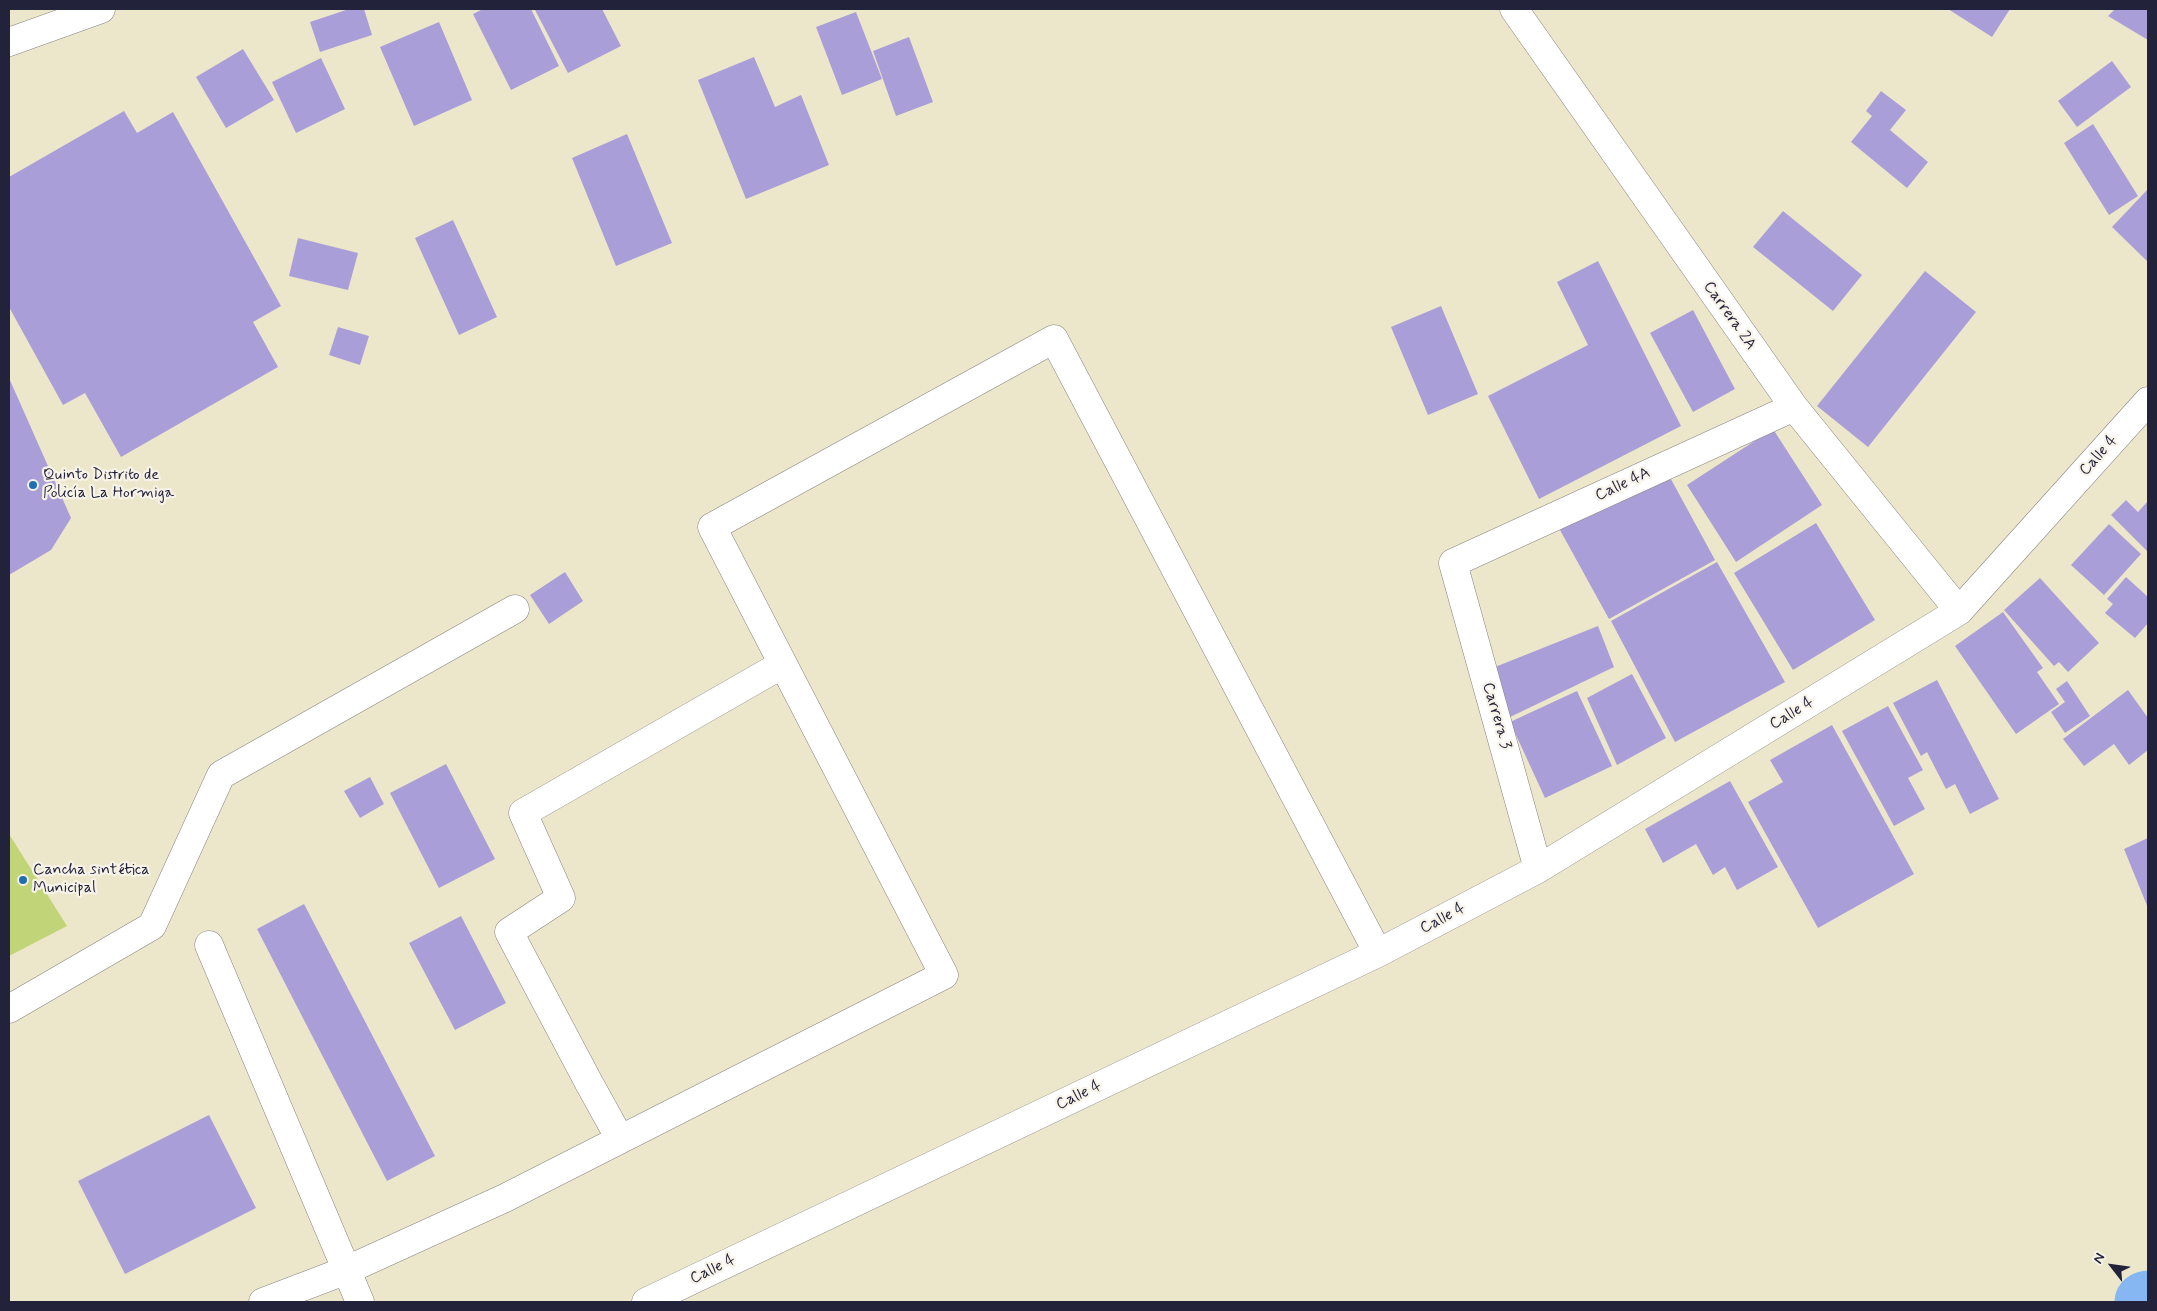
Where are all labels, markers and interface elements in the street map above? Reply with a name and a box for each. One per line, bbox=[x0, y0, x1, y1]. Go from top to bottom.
street label: Carrera 2A bbox=[1698, 278, 1760, 354]
street label: Calle 4 bbox=[2076, 432, 2122, 480]
street label: Calle 4A bbox=[1592, 464, 1654, 506]
place label: Quinto Distrito de Policía La Hormiga bbox=[43, 466, 174, 504]
marker: Quinto Distrito de Policía La Hormiga bbox=[27, 479, 39, 491]
street label: Carrera 3 bbox=[1477, 681, 1515, 751]
street label: Calle 4 bbox=[1766, 693, 1818, 735]
place label: Cancha sintética Municipal bbox=[33, 861, 150, 899]
marker: Cancha sintética Municipal bbox=[17, 874, 29, 886]
street label: Calle 4 bbox=[1417, 899, 1469, 939]
street label: Calle 4 bbox=[1053, 1077, 1105, 1115]
north arrow bbox=[2087, 1241, 2137, 1291]
text: N bbox=[2089, 1250, 2109, 1267]
street label: Calle 4 bbox=[687, 1251, 739, 1289]

